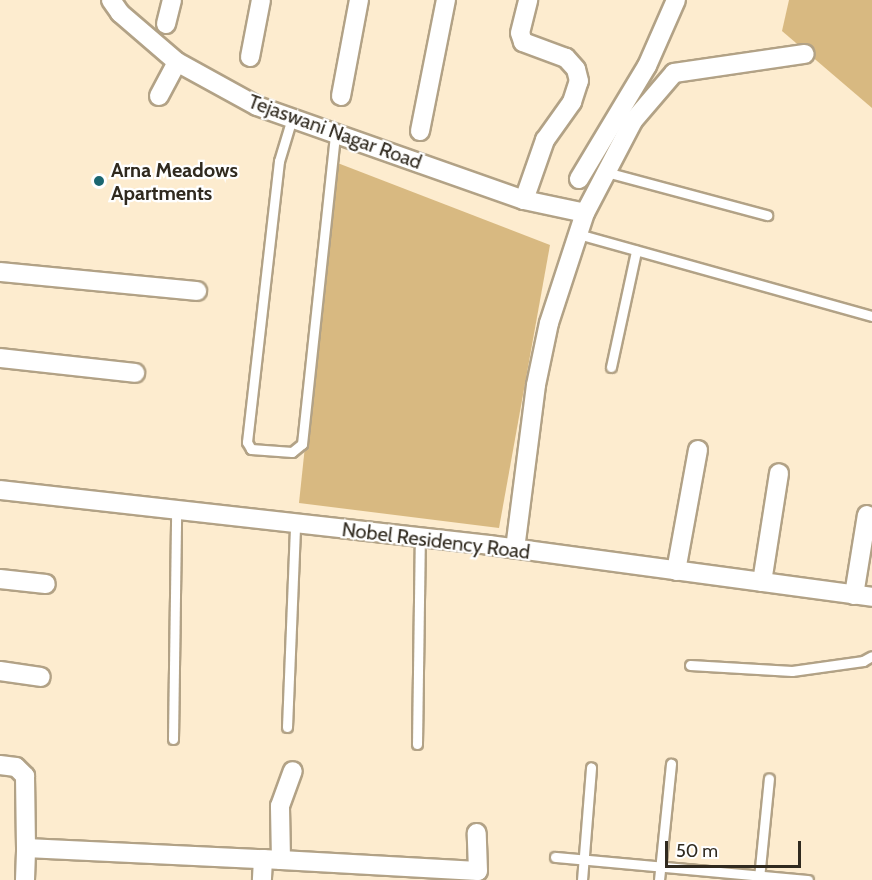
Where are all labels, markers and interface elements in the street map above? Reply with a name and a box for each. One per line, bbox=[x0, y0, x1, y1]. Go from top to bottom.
street label: Tejaswani Nagar Road bbox=[245, 89, 425, 175]
place label: Arna Meadows Apartments bbox=[111, 158, 238, 205]
marker: Arna Meadows Apartments bbox=[92, 174, 106, 188]
street label: Nobel Residency Road bbox=[341, 518, 531, 564]
scale bar bbox=[668, 829, 804, 867]
text: 50 m bbox=[676, 840, 718, 862]

